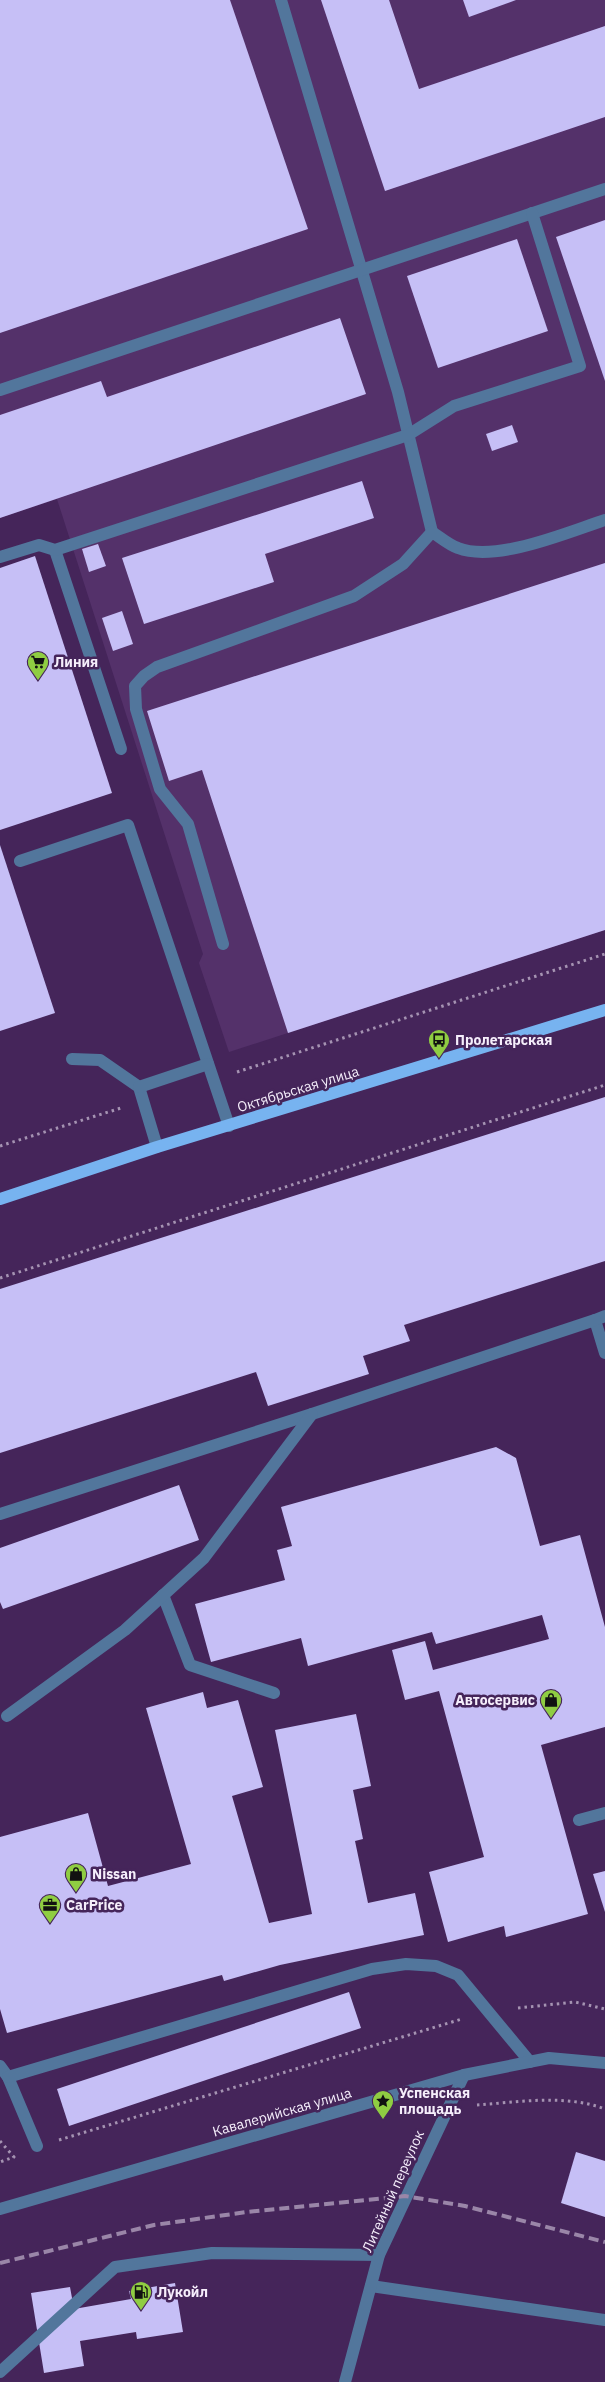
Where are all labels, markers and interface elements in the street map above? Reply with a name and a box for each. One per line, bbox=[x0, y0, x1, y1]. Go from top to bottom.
supermarket icon: Линия bbox=[26, 650, 50, 681]
place label: Линия bbox=[54, 653, 98, 671]
bus stop icon: Пролетарская bbox=[427, 1028, 451, 1059]
place label: Пролетарская bbox=[455, 1031, 552, 1049]
street label: Октябрьская улица bbox=[235, 1062, 362, 1116]
shop icon: Автосервис bbox=[539, 1688, 563, 1719]
place label: Автосервис bbox=[455, 1691, 535, 1709]
shop icon: Nissan bbox=[64, 1862, 88, 1893]
place label: Nissan bbox=[92, 1865, 136, 1883]
office icon: CarPrice bbox=[38, 1893, 62, 1924]
place label: CarPrice bbox=[66, 1896, 123, 1914]
street label: Кавалерийская улица bbox=[210, 2083, 354, 2140]
place label: Успенская площадь bbox=[399, 2084, 470, 2118]
place icon: Успенская площадь bbox=[371, 2089, 395, 2120]
street label: Литейный переулок bbox=[358, 2127, 428, 2255]
fuel station icon: Лукойл bbox=[129, 2280, 153, 2311]
place label: Лукойл bbox=[157, 2283, 208, 2301]

